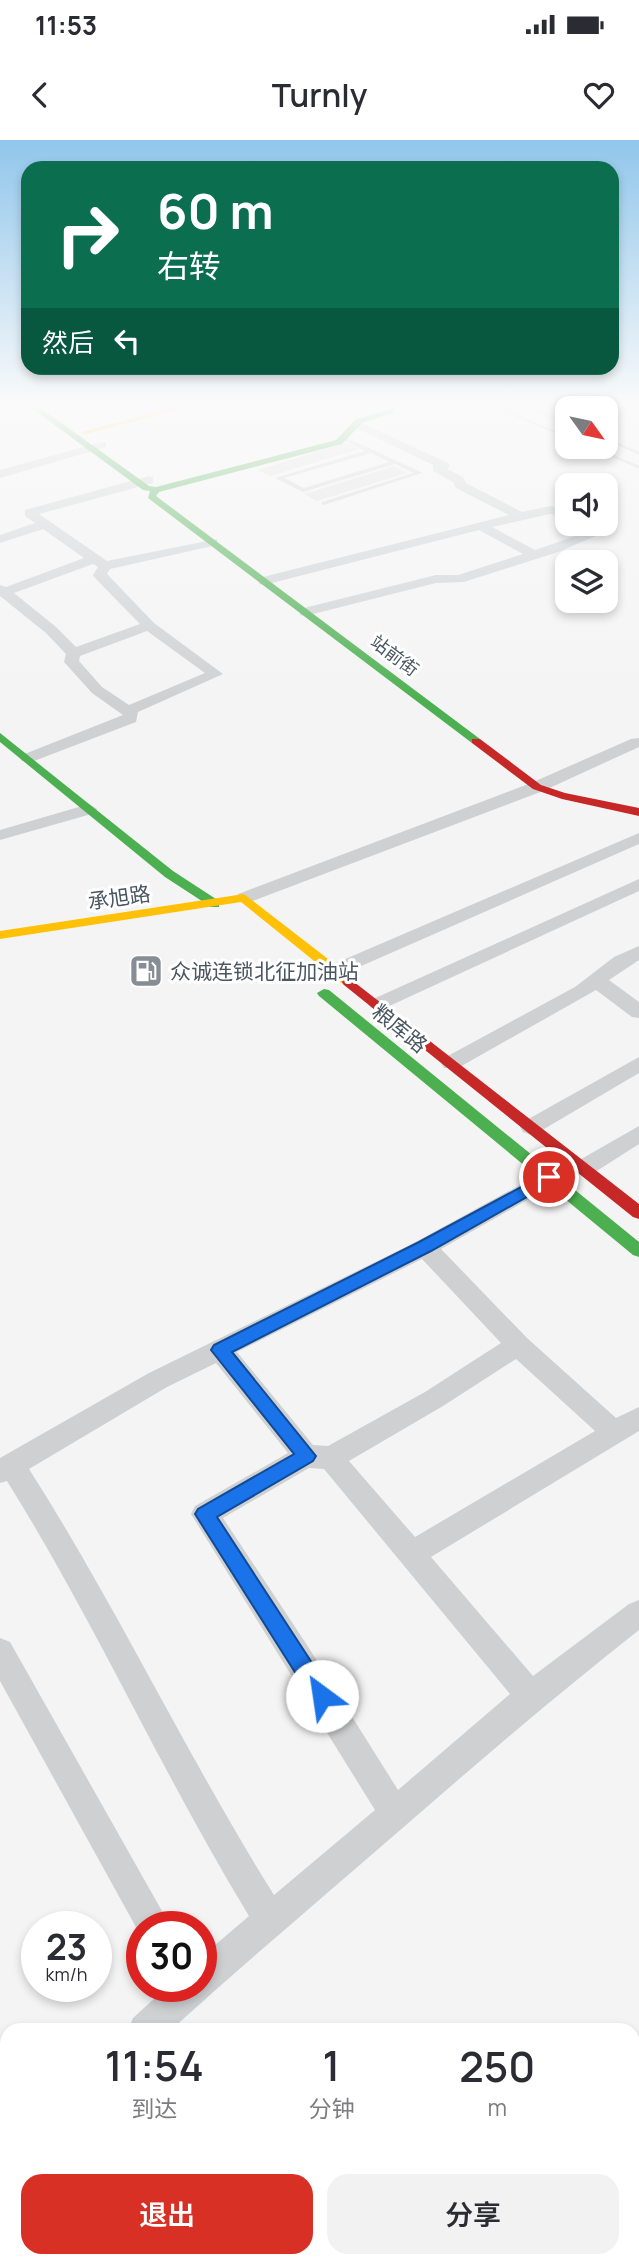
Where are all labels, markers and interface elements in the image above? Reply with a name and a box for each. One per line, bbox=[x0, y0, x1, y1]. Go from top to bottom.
text: 11:53 bbox=[35, 7, 97, 43]
text: Turnly bbox=[272, 73, 367, 117]
icon: back bbox=[21, 76, 59, 114]
icon: heart bbox=[580, 76, 618, 114]
text: 60 m bbox=[157, 177, 274, 244]
icon: right bbox=[42, 189, 133, 280]
text: 右转 bbox=[157, 244, 221, 288]
icon: left bbox=[108, 322, 146, 360]
text: 然后 bbox=[42, 324, 94, 360]
north arrow bbox=[555, 396, 618, 458]
map controls bbox=[555, 396, 618, 613]
button: sound bbox=[555, 473, 618, 536]
button: layers bbox=[555, 550, 618, 613]
street label: 站前街 bbox=[366, 629, 424, 681]
street label: 承旭路 bbox=[86, 879, 152, 915]
fuel station icon: 众诚连锁北征加油站 bbox=[127, 952, 165, 990]
place label: 众诚连锁北征加油站 bbox=[170, 957, 359, 985]
street label: 粮库路 bbox=[367, 997, 433, 1059]
pin bbox=[519, 1147, 579, 1207]
icon: arrive bbox=[530, 1158, 568, 1196]
position arrow bbox=[285, 1659, 359, 1733]
speed limit sign: 30 bbox=[126, 1911, 217, 2002]
text: 23 bbox=[46, 1923, 87, 1971]
text: km/h bbox=[46, 1962, 87, 1986]
text: 11:54 bbox=[105, 2036, 204, 2094]
text: 1 bbox=[323, 2036, 340, 2094]
text: 250 bbox=[459, 2037, 535, 2095]
text: m bbox=[487, 2091, 507, 2123]
text: 到达 bbox=[131, 2092, 177, 2124]
text: 分钟 bbox=[308, 2092, 354, 2124]
button: 退出 bbox=[21, 2174, 313, 2254]
button: 分享 bbox=[327, 2174, 619, 2254]

